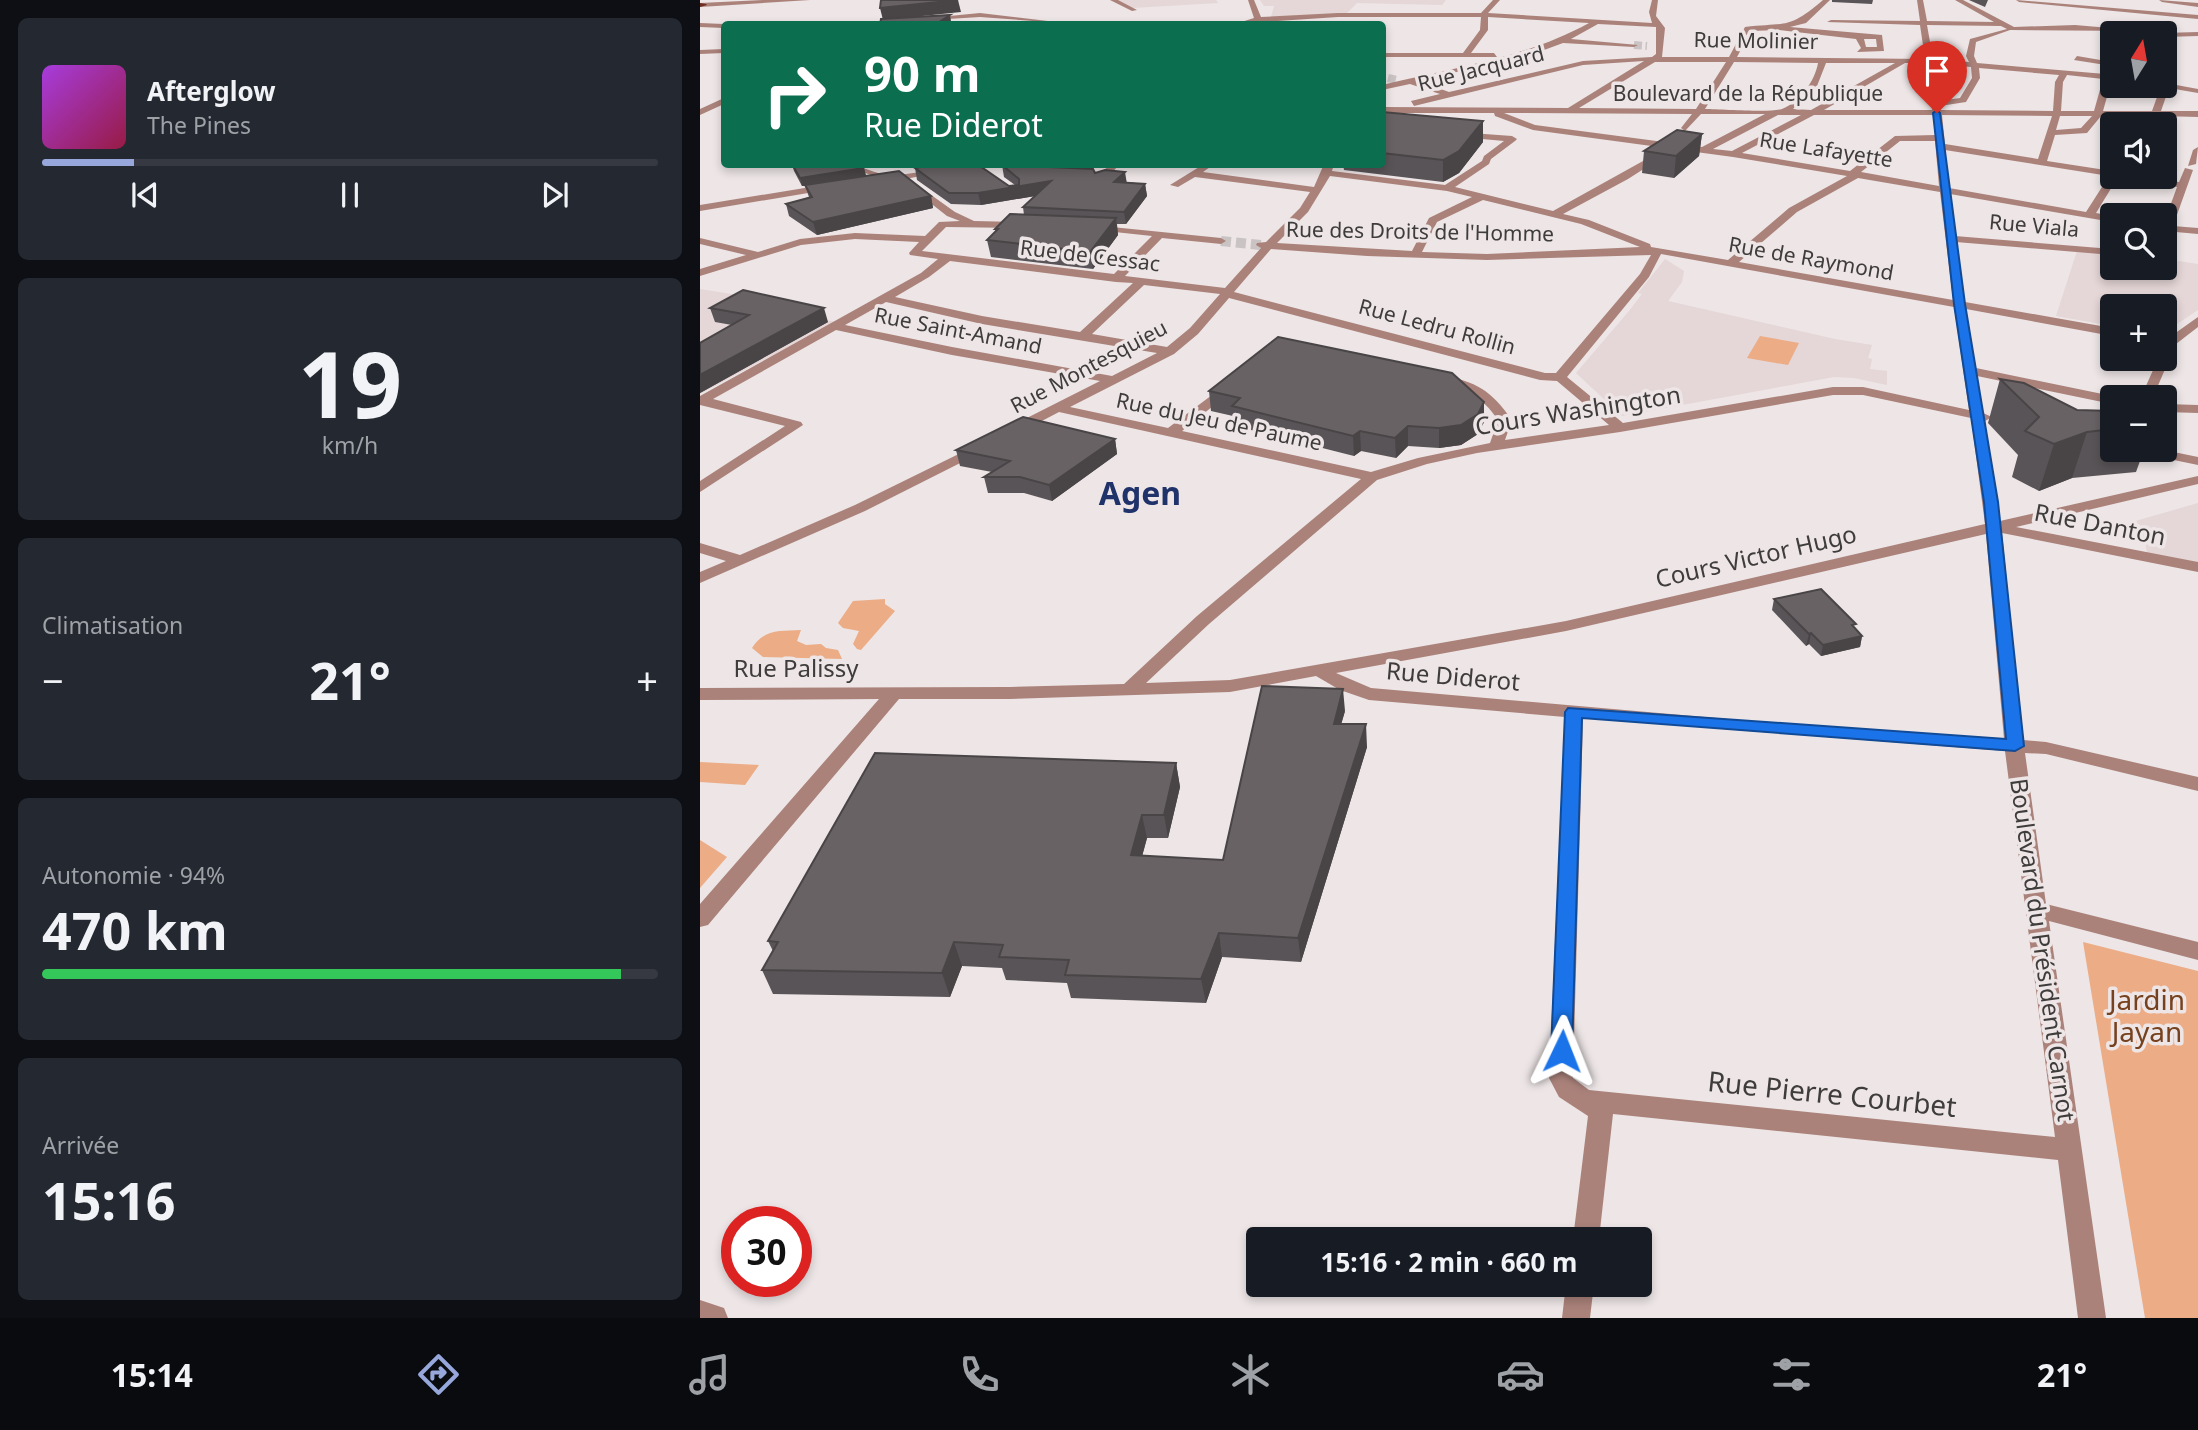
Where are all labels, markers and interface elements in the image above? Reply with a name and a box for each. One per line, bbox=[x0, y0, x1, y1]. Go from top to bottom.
north arrow bbox=[2100, 21, 2177, 98]
map controls bbox=[2100, 21, 2177, 462]
street label: Rue Molinier bbox=[1693, 25, 1819, 55]
street label: Rue Jacquard bbox=[1414, 39, 1547, 97]
text: 90 m bbox=[864, 40, 981, 106]
pin bbox=[1907, 41, 1967, 113]
icon: right bbox=[749, 49, 840, 140]
icon: arrive bbox=[1918, 52, 1956, 90]
text: Afterglow bbox=[147, 73, 275, 109]
street label: Boulevard de la République bbox=[1613, 79, 1883, 107]
text: Rue Diderot bbox=[864, 103, 1043, 146]
text: The Pines bbox=[147, 109, 251, 141]
button: sound bbox=[2100, 112, 2177, 189]
street label: Rue Lafayette bbox=[1757, 125, 1895, 173]
icon: previous bbox=[126, 176, 164, 214]
icon: pause bbox=[331, 176, 369, 214]
icon: next bbox=[536, 176, 574, 214]
button: search bbox=[2100, 203, 2177, 280]
street label: Rue Viala bbox=[1988, 207, 2080, 243]
street label: Rue des Droits de l'Homme bbox=[1286, 215, 1554, 247]
street label: Rue de Raymond bbox=[1726, 230, 1896, 286]
street label: Rue de Cessac bbox=[1019, 233, 1162, 277]
street label: Rue Ledru Rollin bbox=[1356, 292, 1519, 360]
button: + bbox=[2100, 294, 2177, 371]
street label: Rue Saint-Amand bbox=[872, 300, 1044, 360]
street label: Rue Montesquieu bbox=[1005, 313, 1172, 419]
text: 19 bbox=[298, 321, 402, 445]
street label: Cours Washington bbox=[1473, 377, 1683, 442]
button: − bbox=[2100, 385, 2177, 462]
street label: Rue du Jeu de Paume bbox=[1114, 386, 1325, 457]
text: km/h bbox=[322, 429, 378, 461]
district label: Agen bbox=[1099, 471, 1181, 514]
street label: Rue Danton bbox=[2032, 495, 2169, 552]
street label: Cours Victor Hugo bbox=[1652, 516, 1859, 595]
text: Climatisation bbox=[42, 609, 183, 641]
text: 21° bbox=[309, 644, 391, 715]
street label: Rue Palissy bbox=[733, 651, 859, 684]
street label: Rue Diderot bbox=[1385, 653, 1522, 698]
text: − bbox=[42, 654, 64, 706]
text: + bbox=[636, 654, 658, 706]
street label: Boulevard du Président Carnot bbox=[2003, 776, 2084, 1124]
text: Autonomie · 94% bbox=[42, 859, 225, 891]
text: 470 km bbox=[42, 894, 228, 965]
park label: Jardin Jayan bbox=[2106, 980, 2185, 1050]
position arrow bbox=[1525, 1014, 1599, 1088]
street label: Rue Pierre Courbet bbox=[1706, 1061, 1958, 1125]
text: Arrivée bbox=[42, 1129, 119, 1161]
text: 15:16 bbox=[42, 1164, 176, 1235]
speed limit sign: 30 bbox=[721, 1206, 812, 1297]
text: 15:16 · 2 min · 660 m bbox=[1321, 1244, 1577, 1280]
icon: directions bbox=[414, 1350, 463, 1399]
icon: music bbox=[685, 1350, 734, 1399]
icon: phone bbox=[955, 1350, 1004, 1399]
icon: climate bbox=[1226, 1350, 1275, 1399]
icon: car bbox=[1496, 1350, 1545, 1399]
icon: filters bbox=[1767, 1350, 1816, 1399]
text: 15:14 bbox=[111, 1353, 193, 1396]
text: 21° bbox=[2037, 1353, 2087, 1396]

